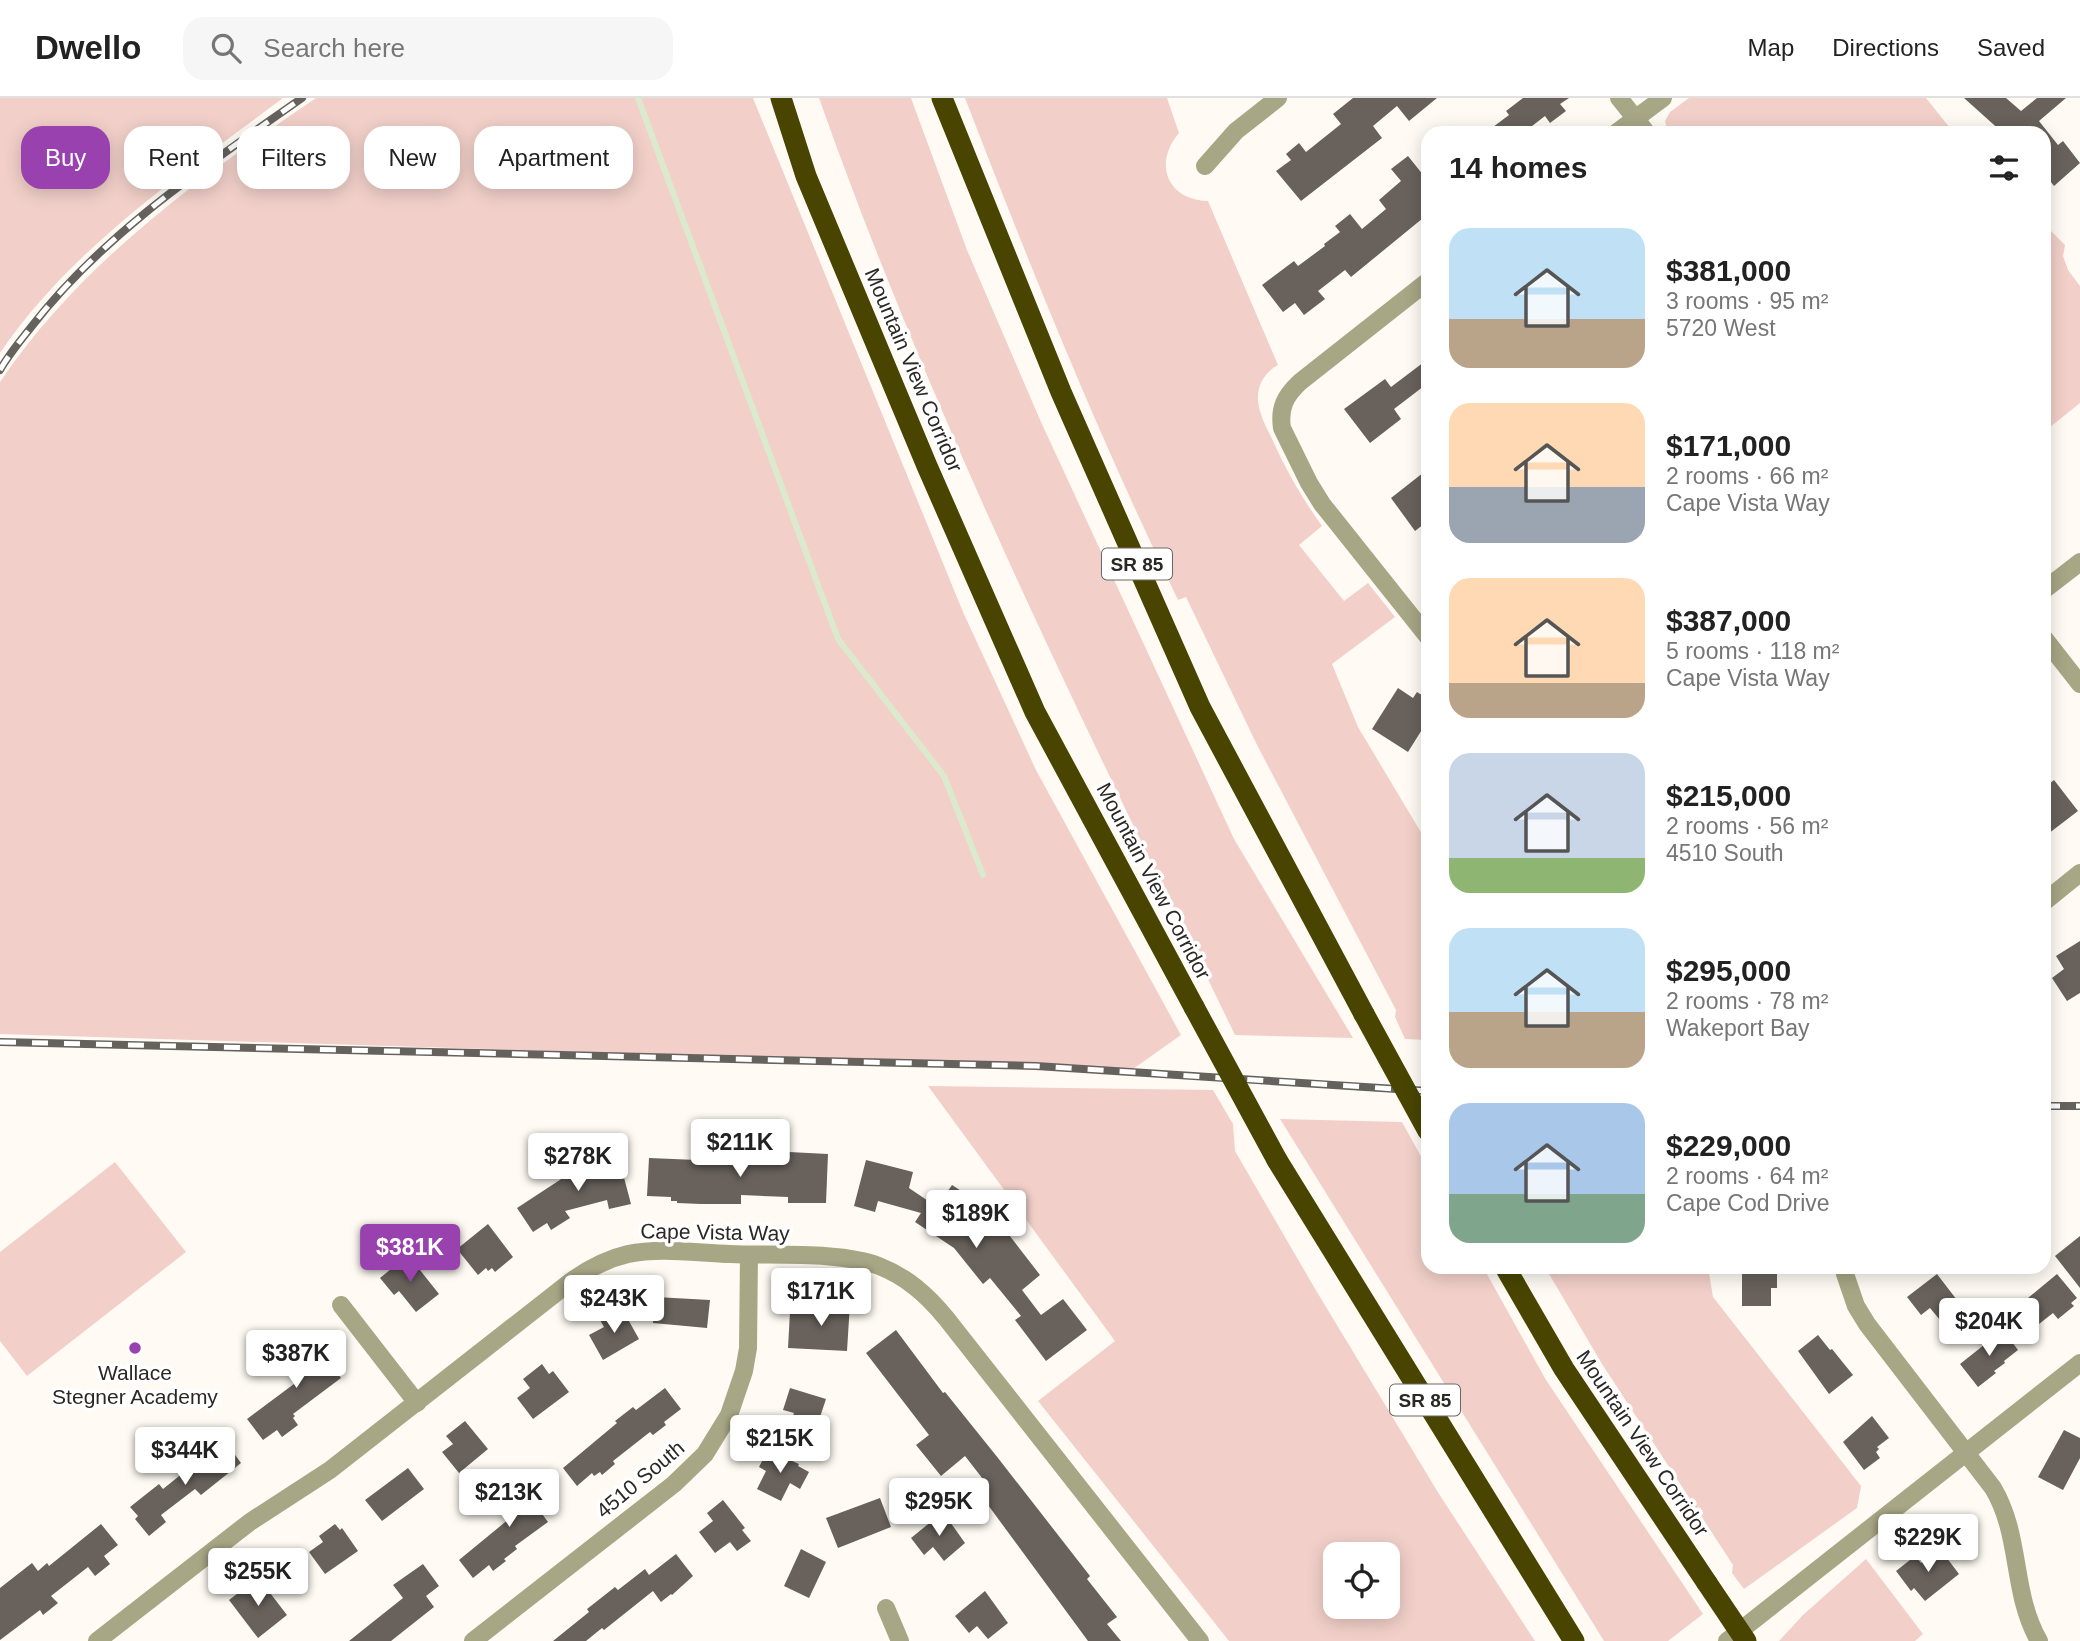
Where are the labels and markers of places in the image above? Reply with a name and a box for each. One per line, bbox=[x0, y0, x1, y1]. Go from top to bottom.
pin: $211K bbox=[691, 1119, 789, 1179]
pin: $278K bbox=[529, 1134, 627, 1193]
pin: $189K bbox=[927, 1190, 1025, 1250]
pin: $381K bbox=[361, 1224, 459, 1284]
pin: $171K bbox=[772, 1268, 870, 1328]
pin: $243K bbox=[565, 1276, 663, 1335]
pin: $204K bbox=[1940, 1298, 2038, 1358]
pin: $387K bbox=[247, 1330, 345, 1390]
marker: Wallace Stegner Academy bbox=[127, 1340, 143, 1356]
place label: Wallace Stegner Academy bbox=[52, 1361, 218, 1408]
pin: $215K bbox=[731, 1416, 829, 1475]
pin: $344K bbox=[136, 1428, 234, 1487]
pin: $213K bbox=[460, 1470, 558, 1529]
pin: $295K bbox=[890, 1478, 988, 1538]
pin: $229K bbox=[1879, 1514, 1977, 1574]
pin: $255K bbox=[209, 1548, 307, 1608]

